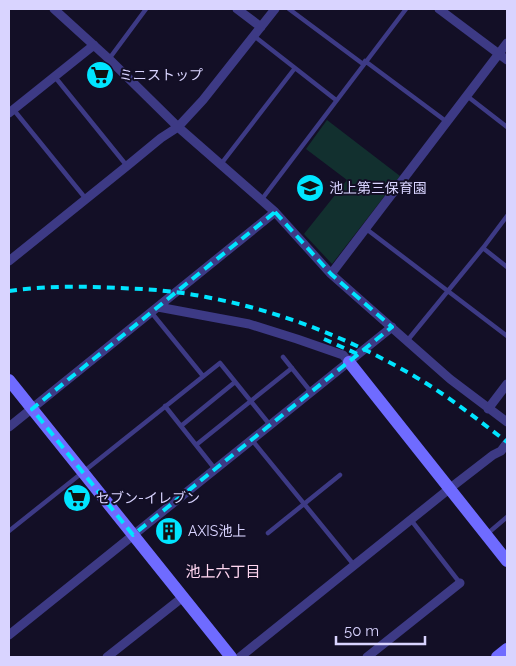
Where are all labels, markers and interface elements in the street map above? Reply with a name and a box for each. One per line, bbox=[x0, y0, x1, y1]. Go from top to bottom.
supermarket icon: ミニストップ bbox=[85, 60, 115, 90]
place label: ミニストップ bbox=[119, 67, 203, 83]
school or university icon: 池上第三保育園 bbox=[295, 173, 325, 203]
place label: 池上第三保育園 bbox=[329, 180, 427, 196]
supermarket icon: セブン-イレブン bbox=[62, 483, 92, 513]
place label: セブン-イレブン bbox=[96, 490, 200, 506]
building icon: AXIS池上 bbox=[154, 516, 184, 546]
place label: AXIS池上 bbox=[188, 523, 246, 539]
district label: 池上六丁目 bbox=[185, 563, 261, 581]
scale bar bbox=[336, 614, 425, 646]
text: 50 m bbox=[344, 622, 379, 640]

